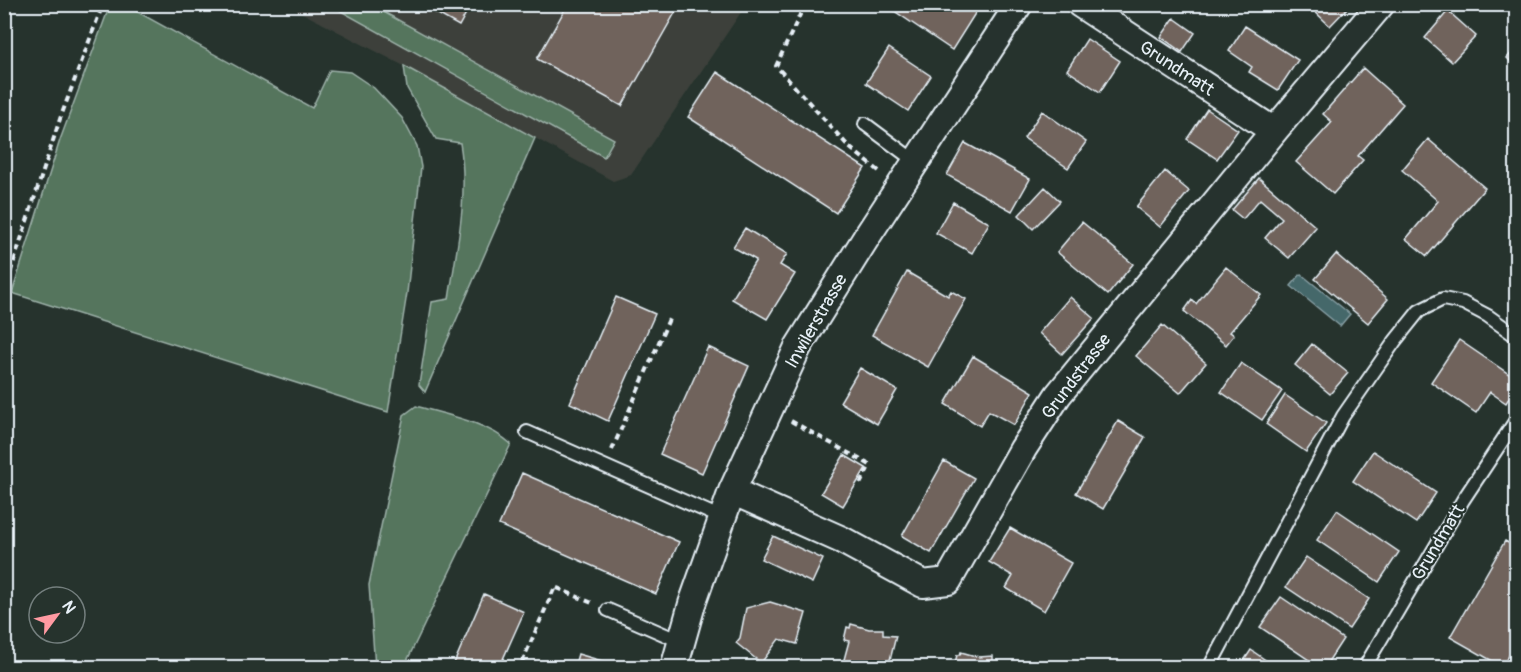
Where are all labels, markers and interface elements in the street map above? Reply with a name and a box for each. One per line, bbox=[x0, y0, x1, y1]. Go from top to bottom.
street label: Grundmatt bbox=[1135, 36, 1219, 102]
street label: Inwilerstrasse bbox=[780, 270, 853, 373]
street label: Grundstrasse bbox=[1037, 329, 1116, 424]
street label: Grundmatt bbox=[1407, 499, 1470, 585]
north arrow bbox=[27, 585, 87, 645]
text: N bbox=[57, 597, 80, 618]

